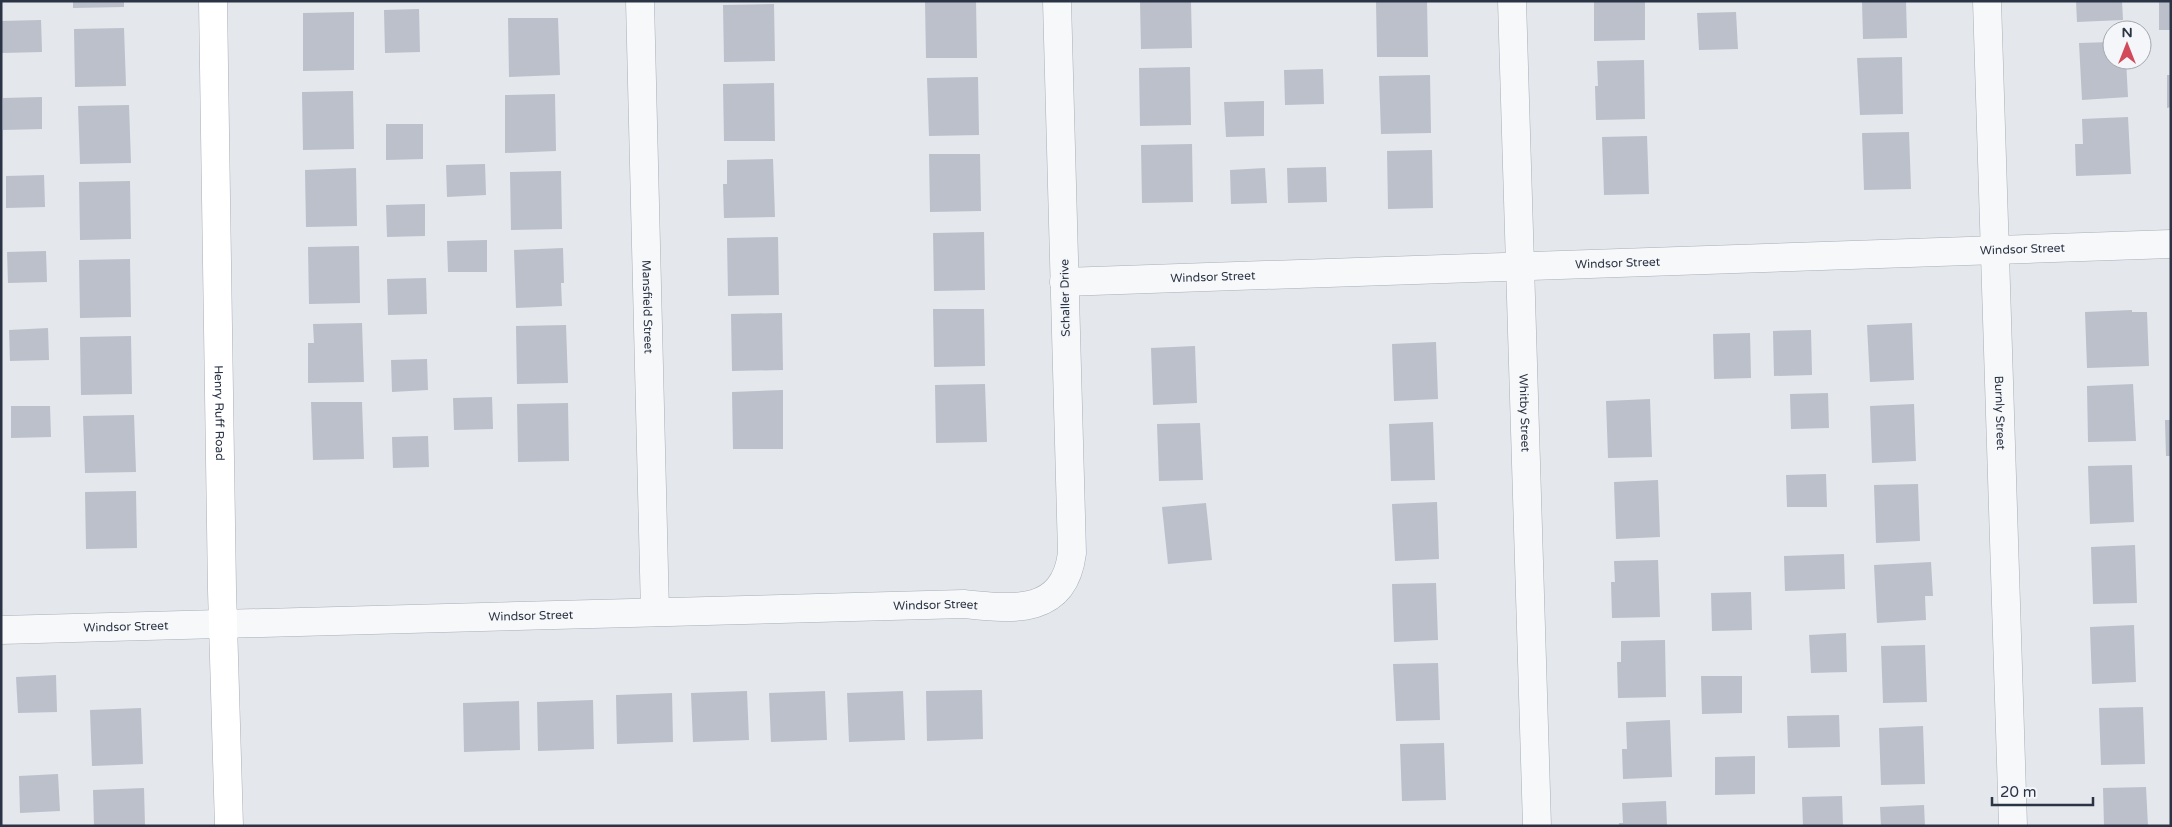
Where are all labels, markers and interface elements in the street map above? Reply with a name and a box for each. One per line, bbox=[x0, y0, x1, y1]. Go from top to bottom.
north arrow bbox=[2102, 20, 2152, 70]
text: N bbox=[2121, 24, 2133, 41]
street label: Windsor Street bbox=[1980, 241, 2066, 258]
street label: Windsor Street bbox=[1575, 255, 1661, 271]
street label: Schaller Drive bbox=[1057, 259, 1073, 337]
street label: Mansfield Street bbox=[639, 260, 656, 354]
street label: Windsor Street bbox=[1170, 268, 1256, 285]
street label: Henry Ruff Road bbox=[212, 365, 227, 461]
street label: Whitby Street bbox=[1516, 373, 1533, 453]
street label: Burnly Street bbox=[1992, 375, 2008, 451]
street label: Windsor Street bbox=[893, 597, 979, 613]
street label: Windsor Street bbox=[488, 608, 574, 624]
street label: Windsor Street bbox=[83, 618, 169, 635]
scale bar bbox=[1992, 774, 2093, 806]
text: 20 m bbox=[2000, 783, 2037, 801]

